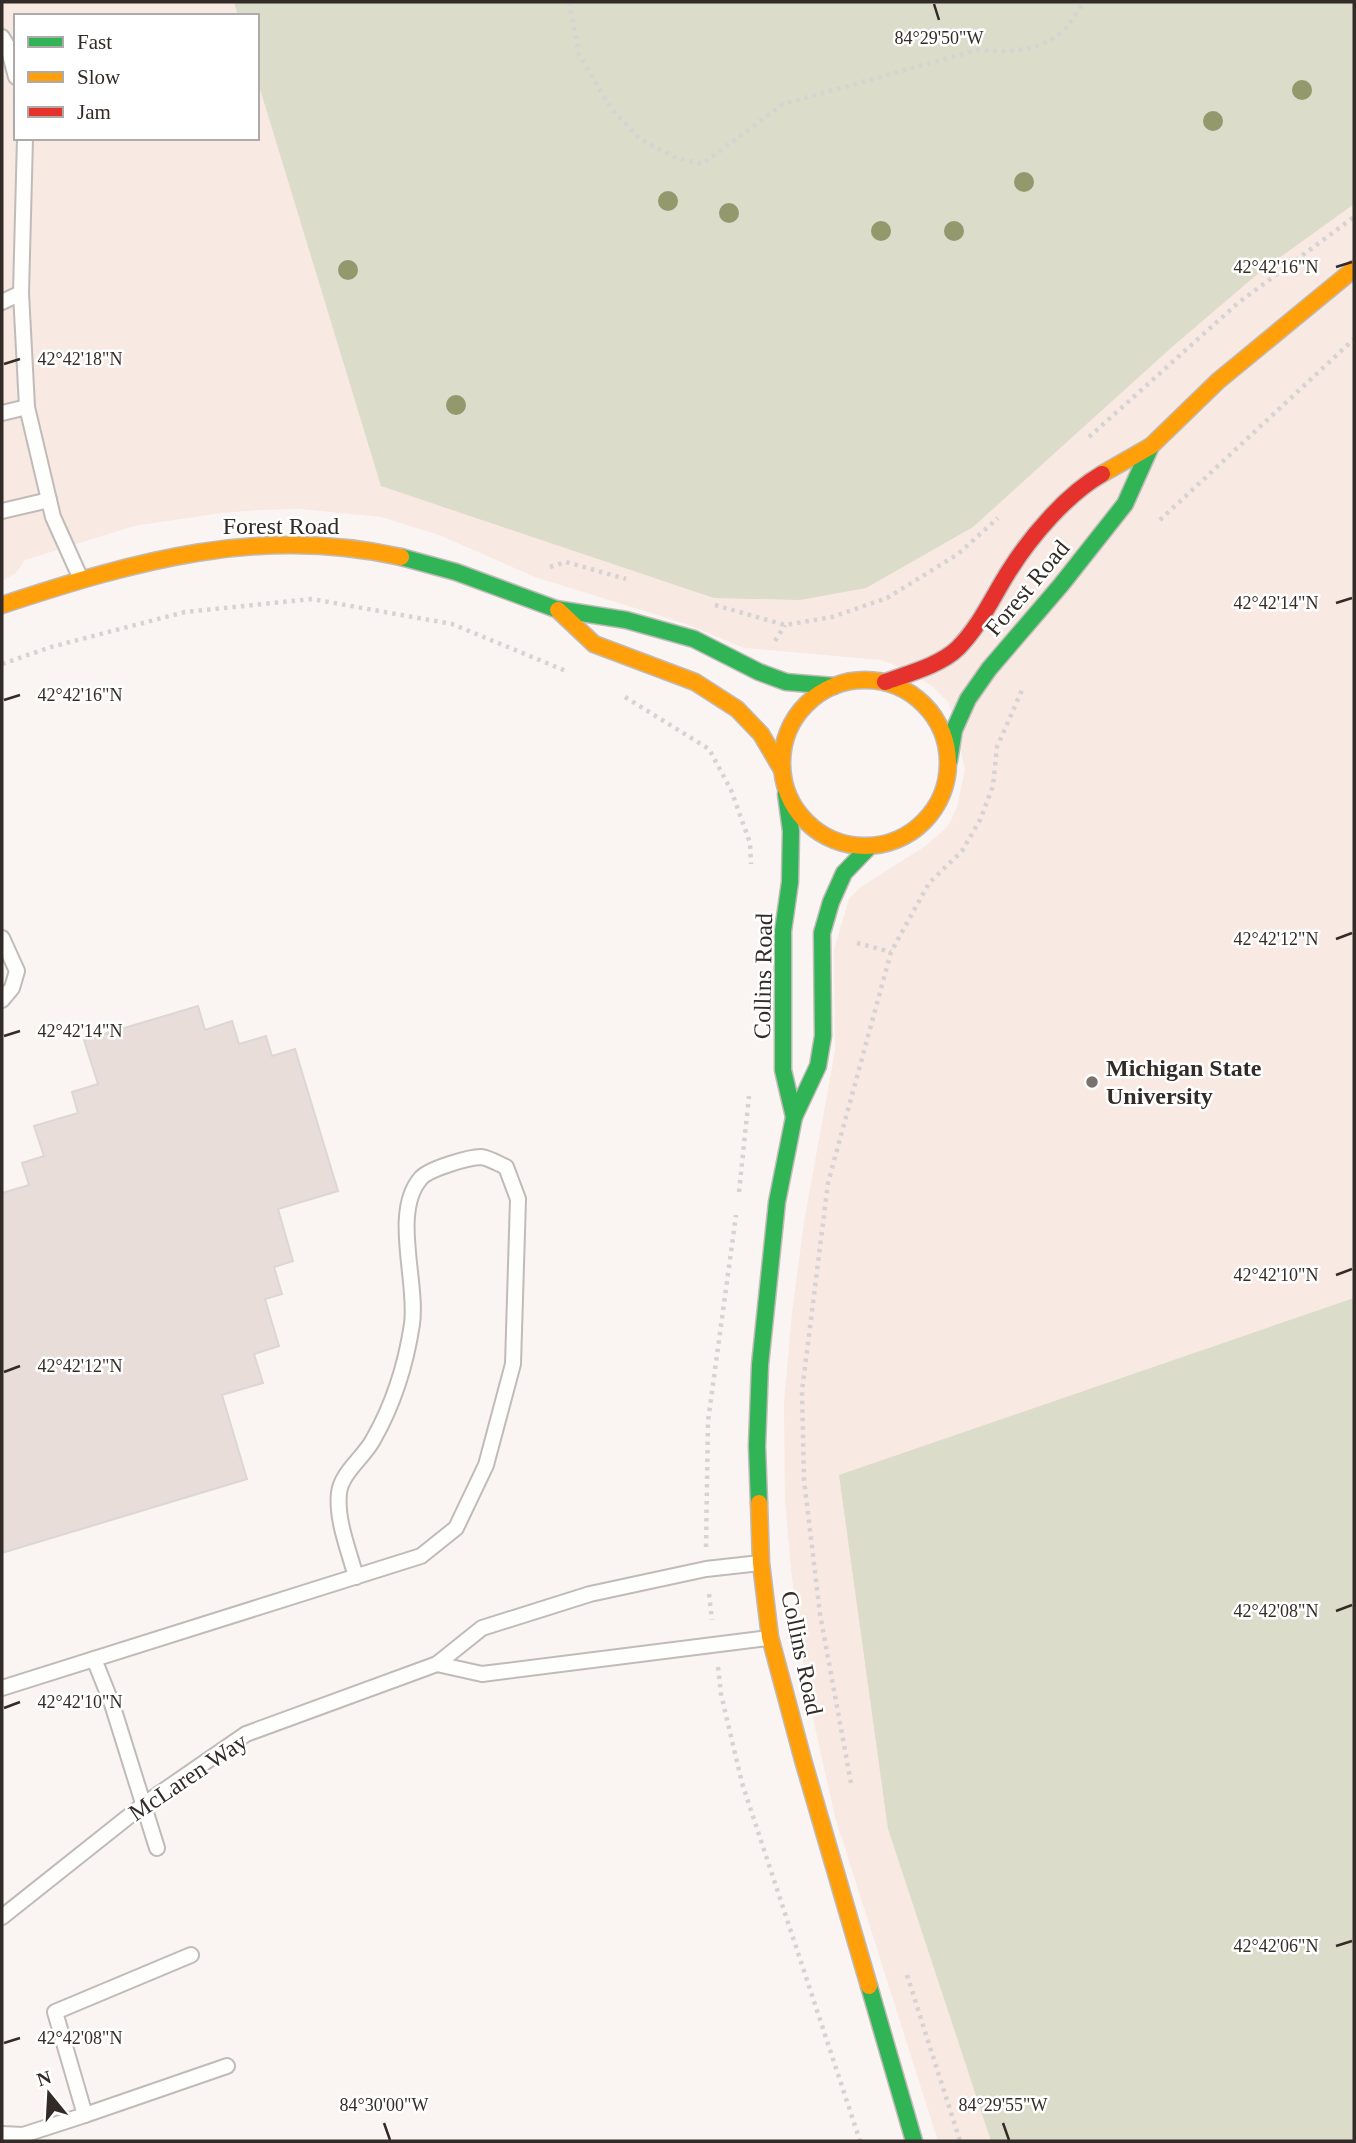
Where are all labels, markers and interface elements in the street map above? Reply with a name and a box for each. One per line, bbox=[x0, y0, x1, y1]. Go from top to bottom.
legend bbox=[14, 14, 259, 140]
text: 84°29'50"W bbox=[895, 28, 983, 48]
text: Fast bbox=[77, 30, 112, 54]
text: Slow bbox=[77, 65, 121, 89]
text: Jam bbox=[77, 100, 111, 124]
text: 42°42'16"N bbox=[1234, 257, 1318, 277]
text: 42°42'18"N bbox=[38, 349, 122, 369]
street label: Forest Road bbox=[223, 513, 339, 539]
street label: Forest Road bbox=[980, 535, 1074, 641]
text: 42°42'14"N bbox=[1234, 593, 1318, 613]
text: 42°42'16"N bbox=[38, 685, 122, 705]
street label: Collins Road bbox=[749, 913, 777, 1039]
text: 42°42'12"N bbox=[1234, 929, 1318, 949]
text: 42°42'14"N bbox=[38, 1021, 122, 1041]
place label: Michigan State University bbox=[1106, 1055, 1262, 1109]
marker: Michigan State University bbox=[1084, 1074, 1100, 1090]
text: 42°42'10"N bbox=[1234, 1265, 1318, 1285]
text: 42°42'12"N bbox=[38, 1356, 122, 1376]
street label: Collins Road bbox=[776, 1589, 828, 1717]
text: 42°42'08"N bbox=[1234, 1601, 1318, 1621]
text: 42°42'10"N bbox=[38, 1692, 122, 1712]
street label: McLaren Way bbox=[124, 1728, 252, 1826]
text: 42°42'06"N bbox=[1234, 1936, 1318, 1956]
text: 42°42'08"N bbox=[38, 2028, 122, 2048]
north arrow bbox=[14, 2059, 84, 2129]
text: N bbox=[34, 2066, 54, 2090]
text: 84°30'00"W bbox=[340, 2095, 428, 2115]
text: 84°29'55"W bbox=[959, 2095, 1047, 2115]

